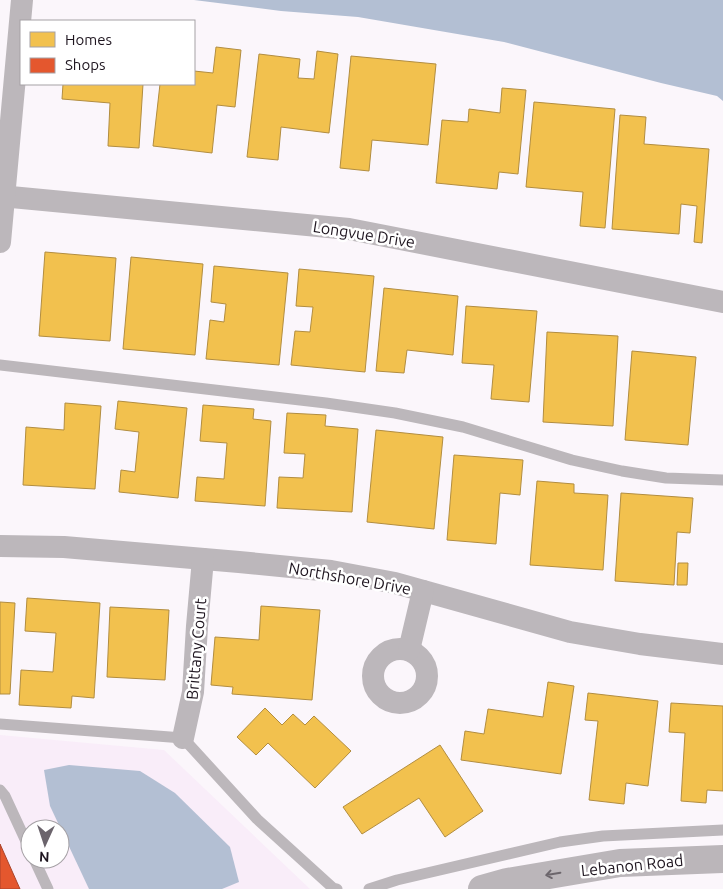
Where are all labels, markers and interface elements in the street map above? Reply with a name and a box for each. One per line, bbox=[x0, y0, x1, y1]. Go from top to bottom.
legend bbox=[20, 20, 195, 85]
text: Homes bbox=[65, 31, 112, 48]
text: Shops bbox=[65, 56, 106, 73]
street label: Longvue Drive bbox=[312, 217, 416, 251]
street label: Northshore Drive bbox=[287, 558, 413, 598]
street label: Brittany Court bbox=[183, 597, 209, 701]
north arrow bbox=[20, 819, 70, 869]
text: N bbox=[39, 849, 50, 865]
street label: Lebanon Road bbox=[580, 851, 684, 879]
one-way arrow bbox=[545, 870, 561, 880]

